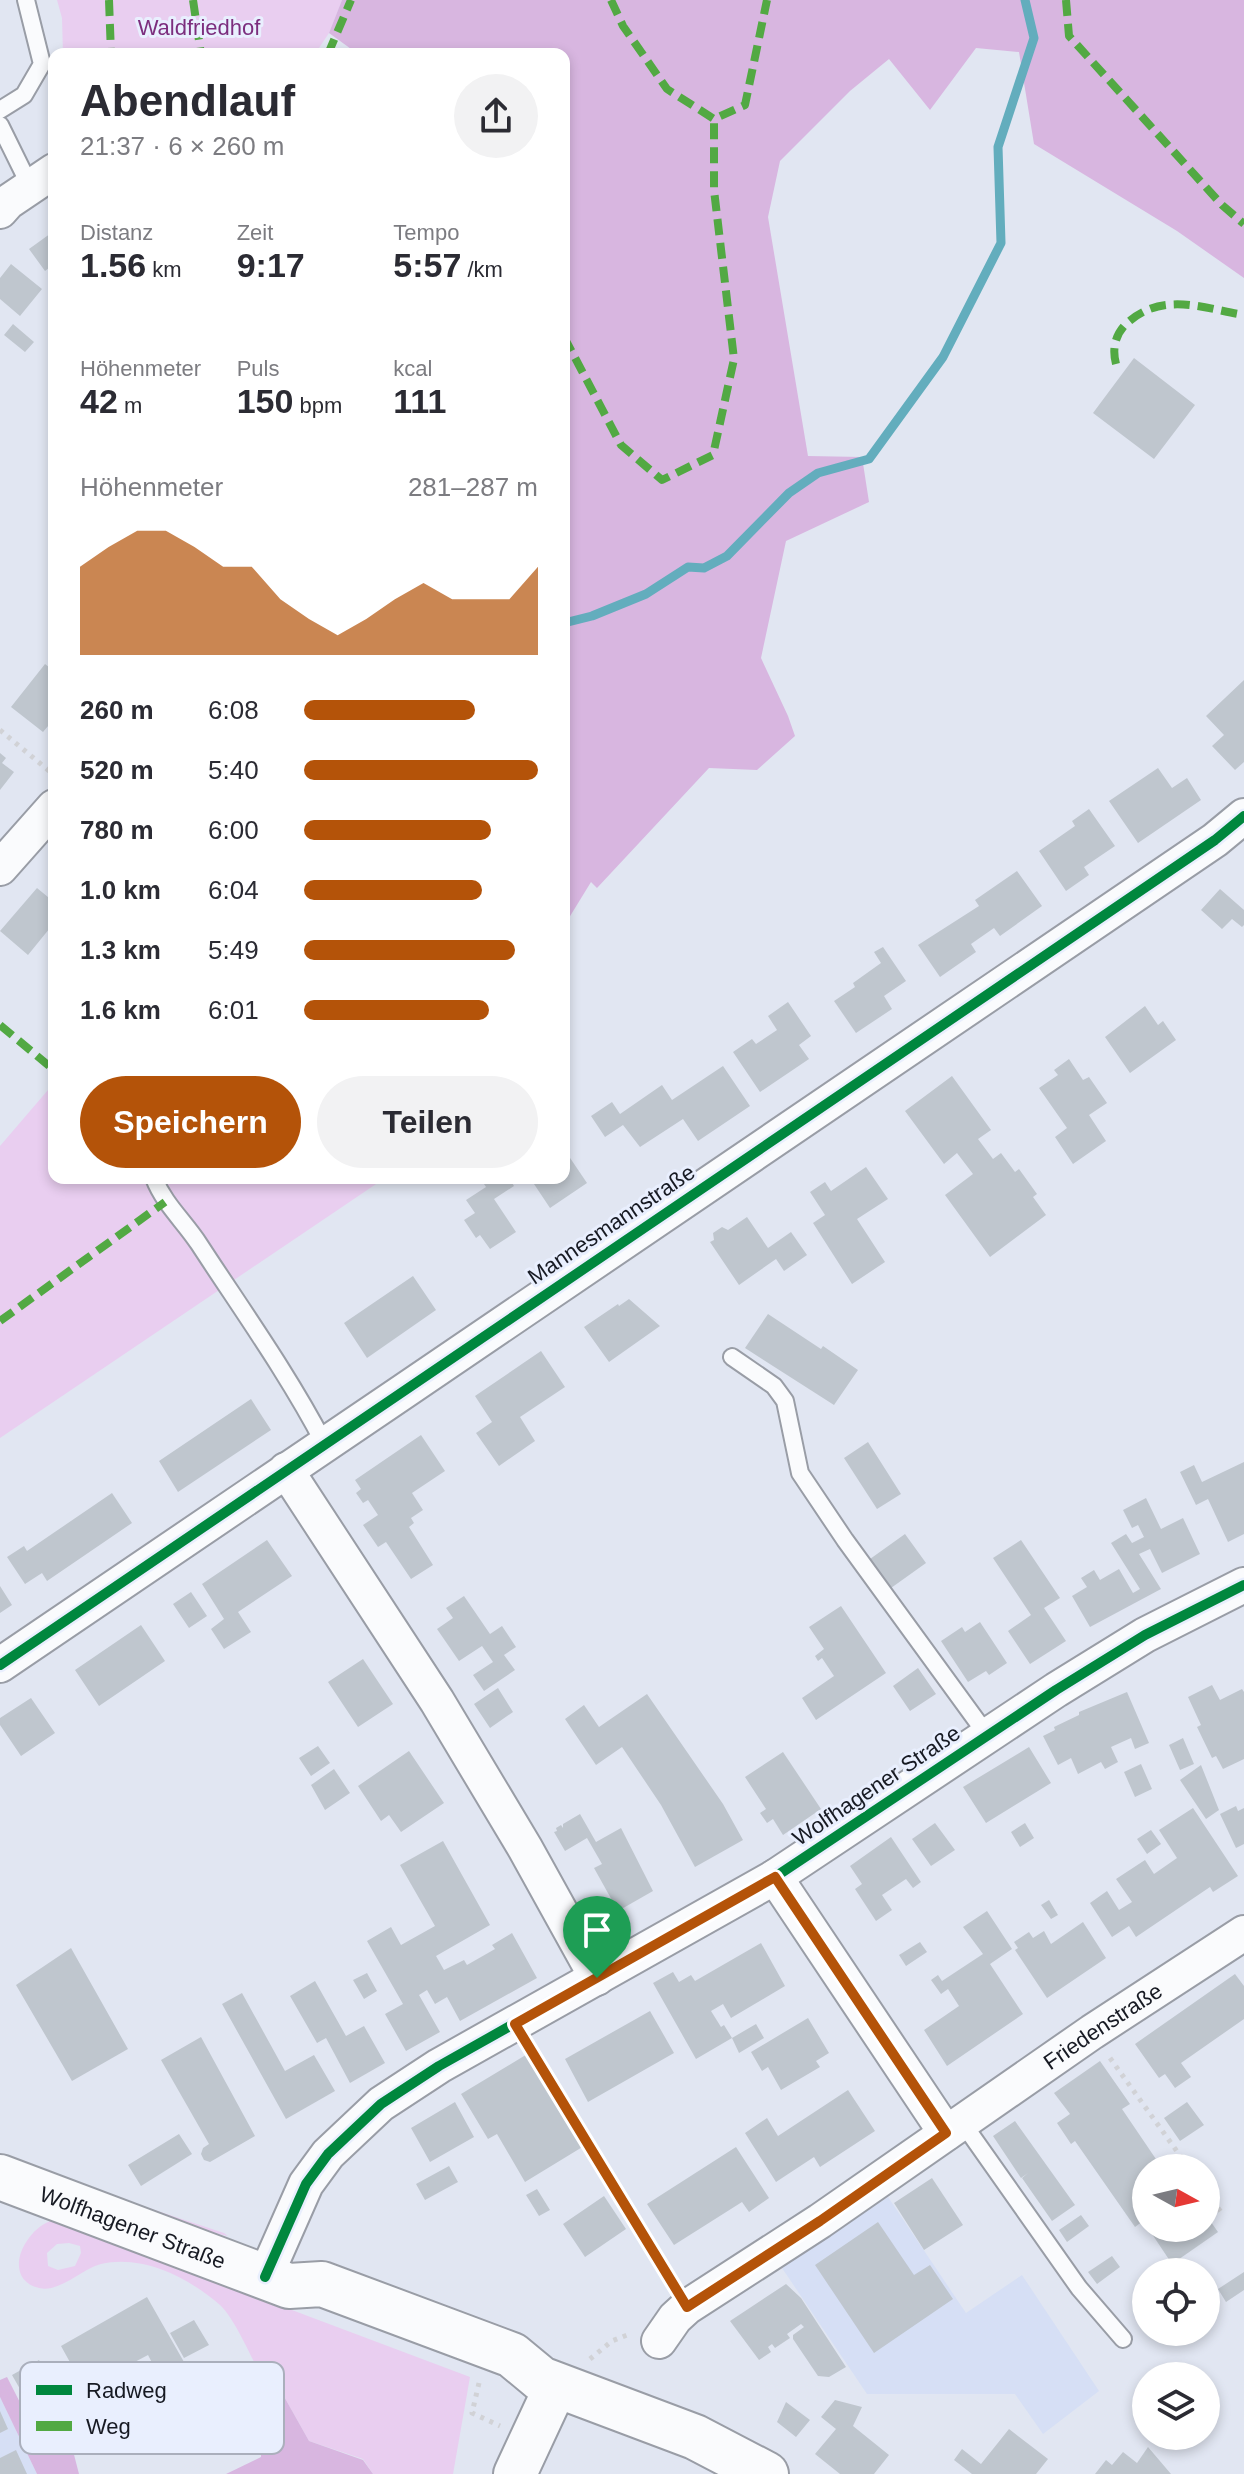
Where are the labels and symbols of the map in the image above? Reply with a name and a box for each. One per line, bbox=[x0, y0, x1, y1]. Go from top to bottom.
park label: Waldfriedhof bbox=[138, 15, 261, 40]
street label: Mannesmannstraße bbox=[523, 1159, 699, 1289]
street label: Wolfhagener Straße bbox=[788, 1720, 965, 1851]
pin bbox=[563, 1896, 631, 1978]
street label: Friedenstraße bbox=[1039, 1978, 1167, 2075]
north arrow bbox=[1132, 2154, 1220, 2242]
street label: Wolfhagener Straße bbox=[36, 2181, 229, 2274]
legend bbox=[20, 2362, 284, 2454]
text: Radweg bbox=[86, 2378, 167, 2403]
text: Weg bbox=[86, 2414, 131, 2439]

